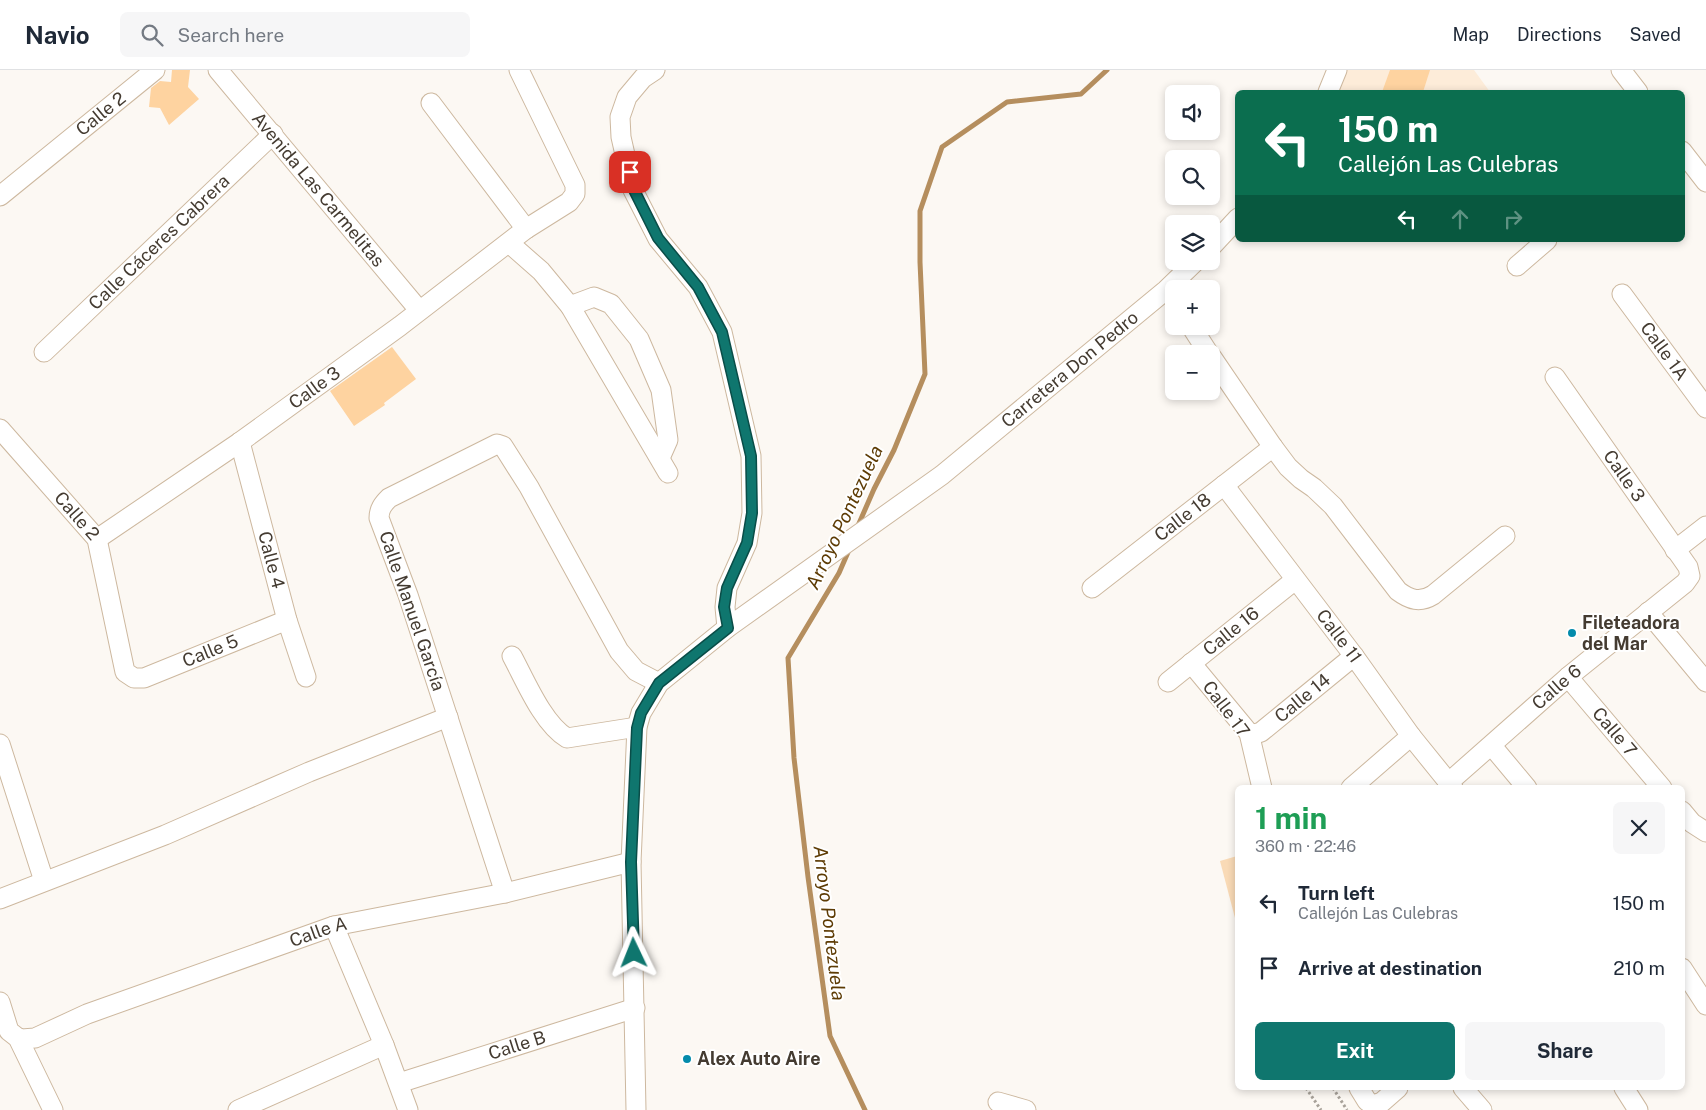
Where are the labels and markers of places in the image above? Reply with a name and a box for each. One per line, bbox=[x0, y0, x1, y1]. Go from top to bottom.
pin bbox=[609, 151, 651, 193]
place label: Fileteadora del Mar bbox=[1582, 612, 1680, 654]
marker: Fileteadora del Mar bbox=[1566, 627, 1578, 639]
place label: Alex Auto Aire bbox=[697, 1048, 821, 1069]
marker: Alex Auto Aire bbox=[681, 1053, 693, 1065]

